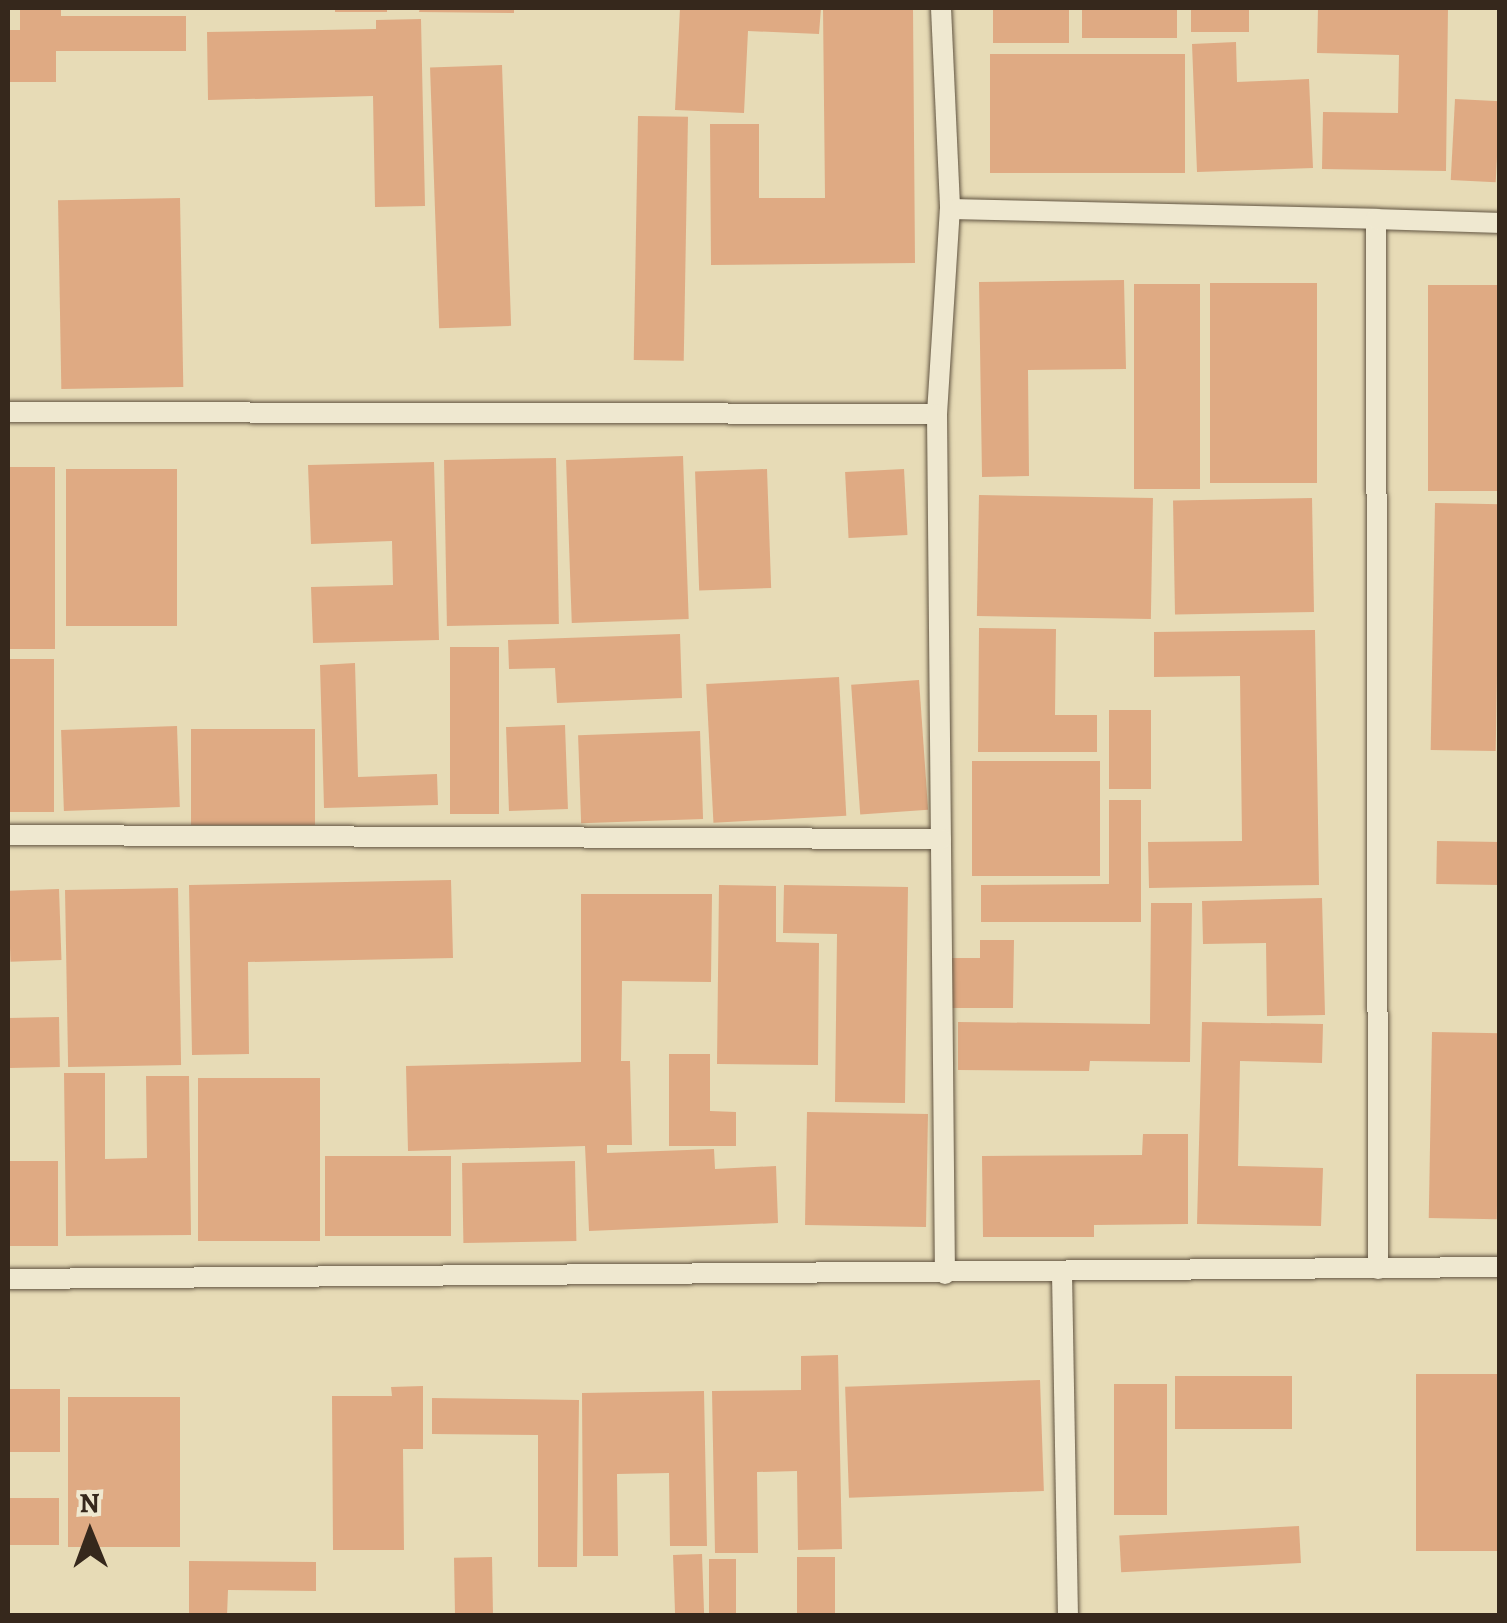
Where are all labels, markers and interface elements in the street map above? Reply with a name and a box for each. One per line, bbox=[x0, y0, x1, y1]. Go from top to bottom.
north arrow bbox=[40, 1483, 140, 1583]
text: N bbox=[79, 1484, 100, 1522]

